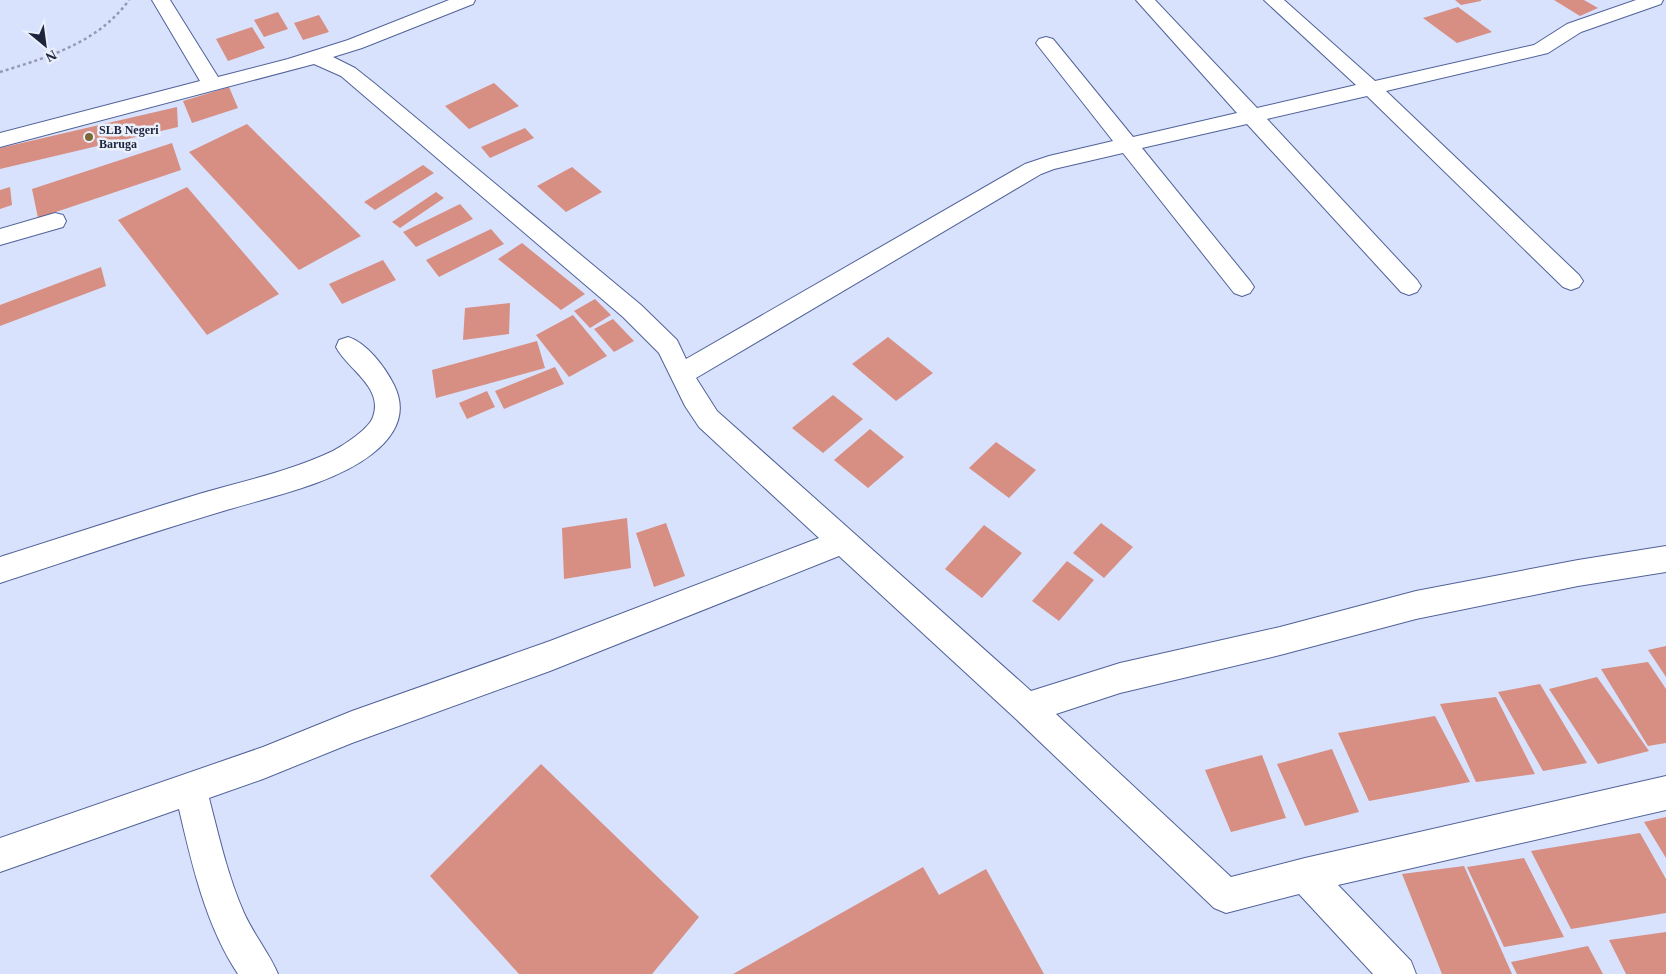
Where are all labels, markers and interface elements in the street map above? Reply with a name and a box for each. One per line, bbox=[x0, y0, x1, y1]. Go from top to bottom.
north arrow bbox=[20, 20, 70, 70]
text: N bbox=[43, 47, 59, 65]
place label: SLB Negeri Baruga bbox=[99, 123, 159, 151]
marker: SLB Negeri Baruga bbox=[83, 131, 95, 143]

